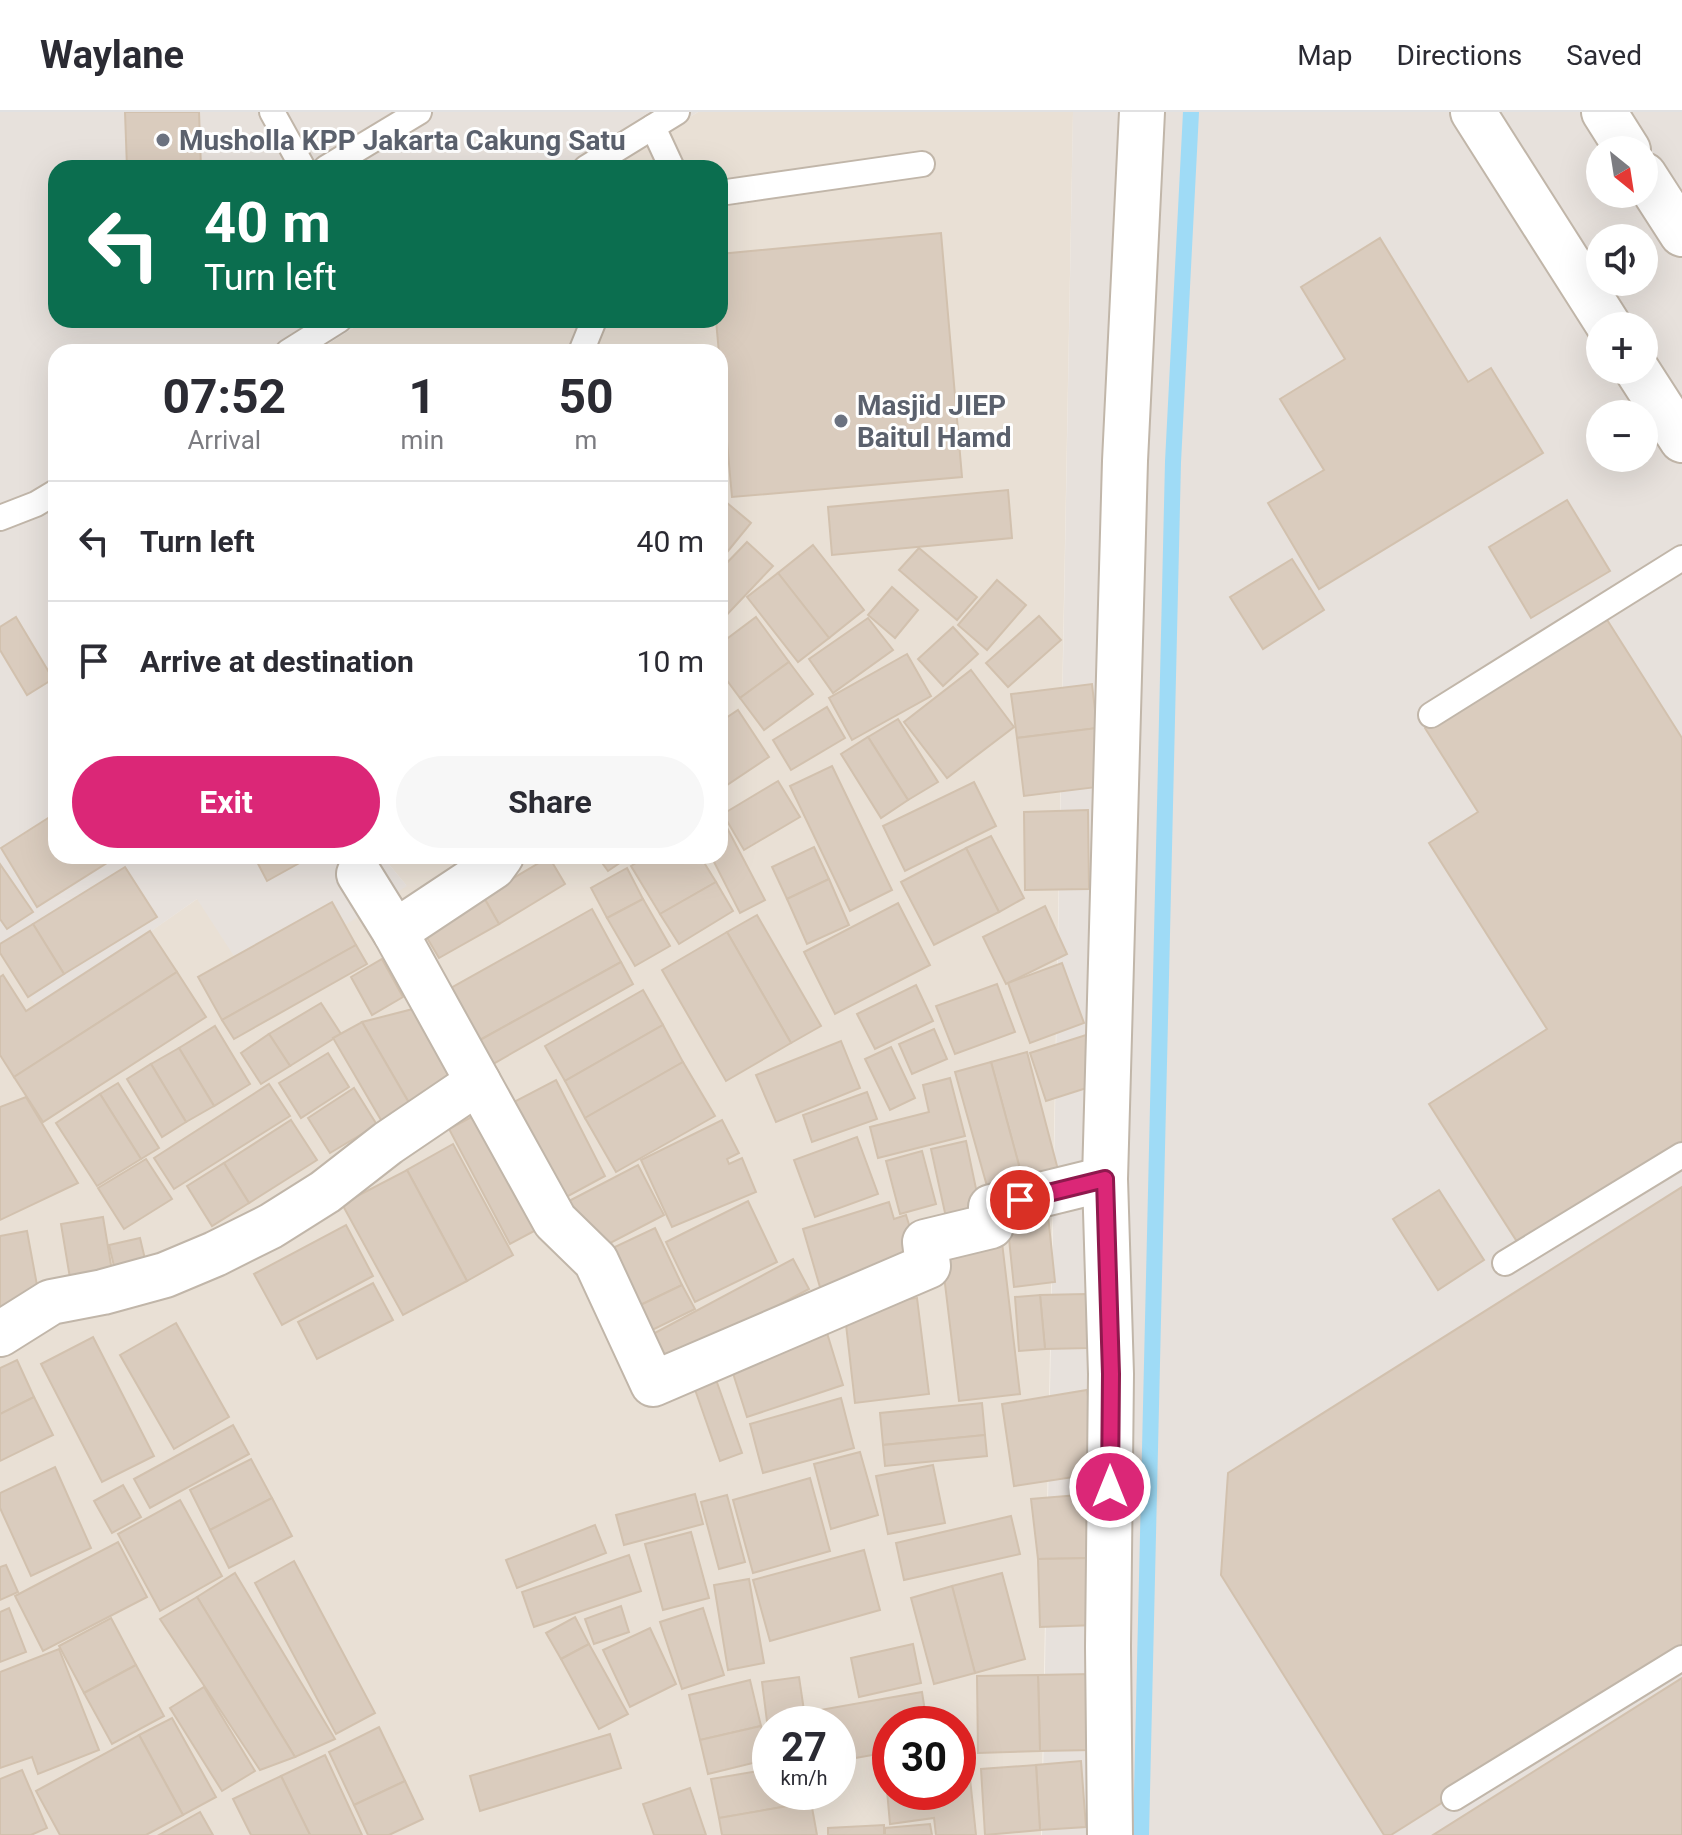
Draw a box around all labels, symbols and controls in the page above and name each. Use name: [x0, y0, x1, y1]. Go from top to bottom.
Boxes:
text: Waylane: [40, 33, 184, 77]
text: Map: [1297, 39, 1353, 72]
text: Directions: [1397, 39, 1522, 72]
text: Saved: [1566, 39, 1642, 72]
place label: Musholla KPP Jakarta Cakung Satu: [179, 124, 626, 157]
marker: Musholla KPP Jakarta Cakung Satu: [154, 131, 172, 149]
north arrow: [1586, 136, 1658, 208]
map controls: [1586, 136, 1658, 472]
text: 40 m: [204, 190, 331, 256]
icon: left: [72, 192, 176, 296]
button: sound: [1586, 224, 1658, 296]
text: Turn left: [204, 257, 337, 299]
button: +: [1586, 312, 1658, 384]
text: 07:52: [162, 368, 286, 425]
text: 1: [409, 368, 436, 425]
text: 50: [558, 368, 614, 425]
place label: Masjid JIEP Baitul Hamd: [857, 389, 1012, 454]
button: −: [1586, 400, 1658, 472]
marker: Masjid JIEP Baitul Hamd: [832, 412, 850, 430]
text: Arrival: [187, 425, 261, 455]
text: min: [401, 425, 444, 455]
text: m: [575, 425, 597, 455]
icon: left: [72, 519, 116, 563]
text: Turn left: [140, 524, 255, 559]
text: 40 m: [637, 524, 704, 559]
icon: arrive: [72, 639, 116, 683]
text: Arrive at destination: [140, 644, 414, 679]
text: 10 m: [637, 644, 704, 679]
button: Exit: [72, 756, 380, 848]
button: Share: [396, 756, 704, 848]
pin: [986, 1166, 1054, 1234]
icon: arrive: [998, 1178, 1042, 1222]
position arrow: [1068, 1445, 1152, 1529]
speed limit sign: 30: [872, 1706, 976, 1810]
text: 27: [781, 1724, 827, 1771]
text: km/h: [781, 1766, 827, 1790]

